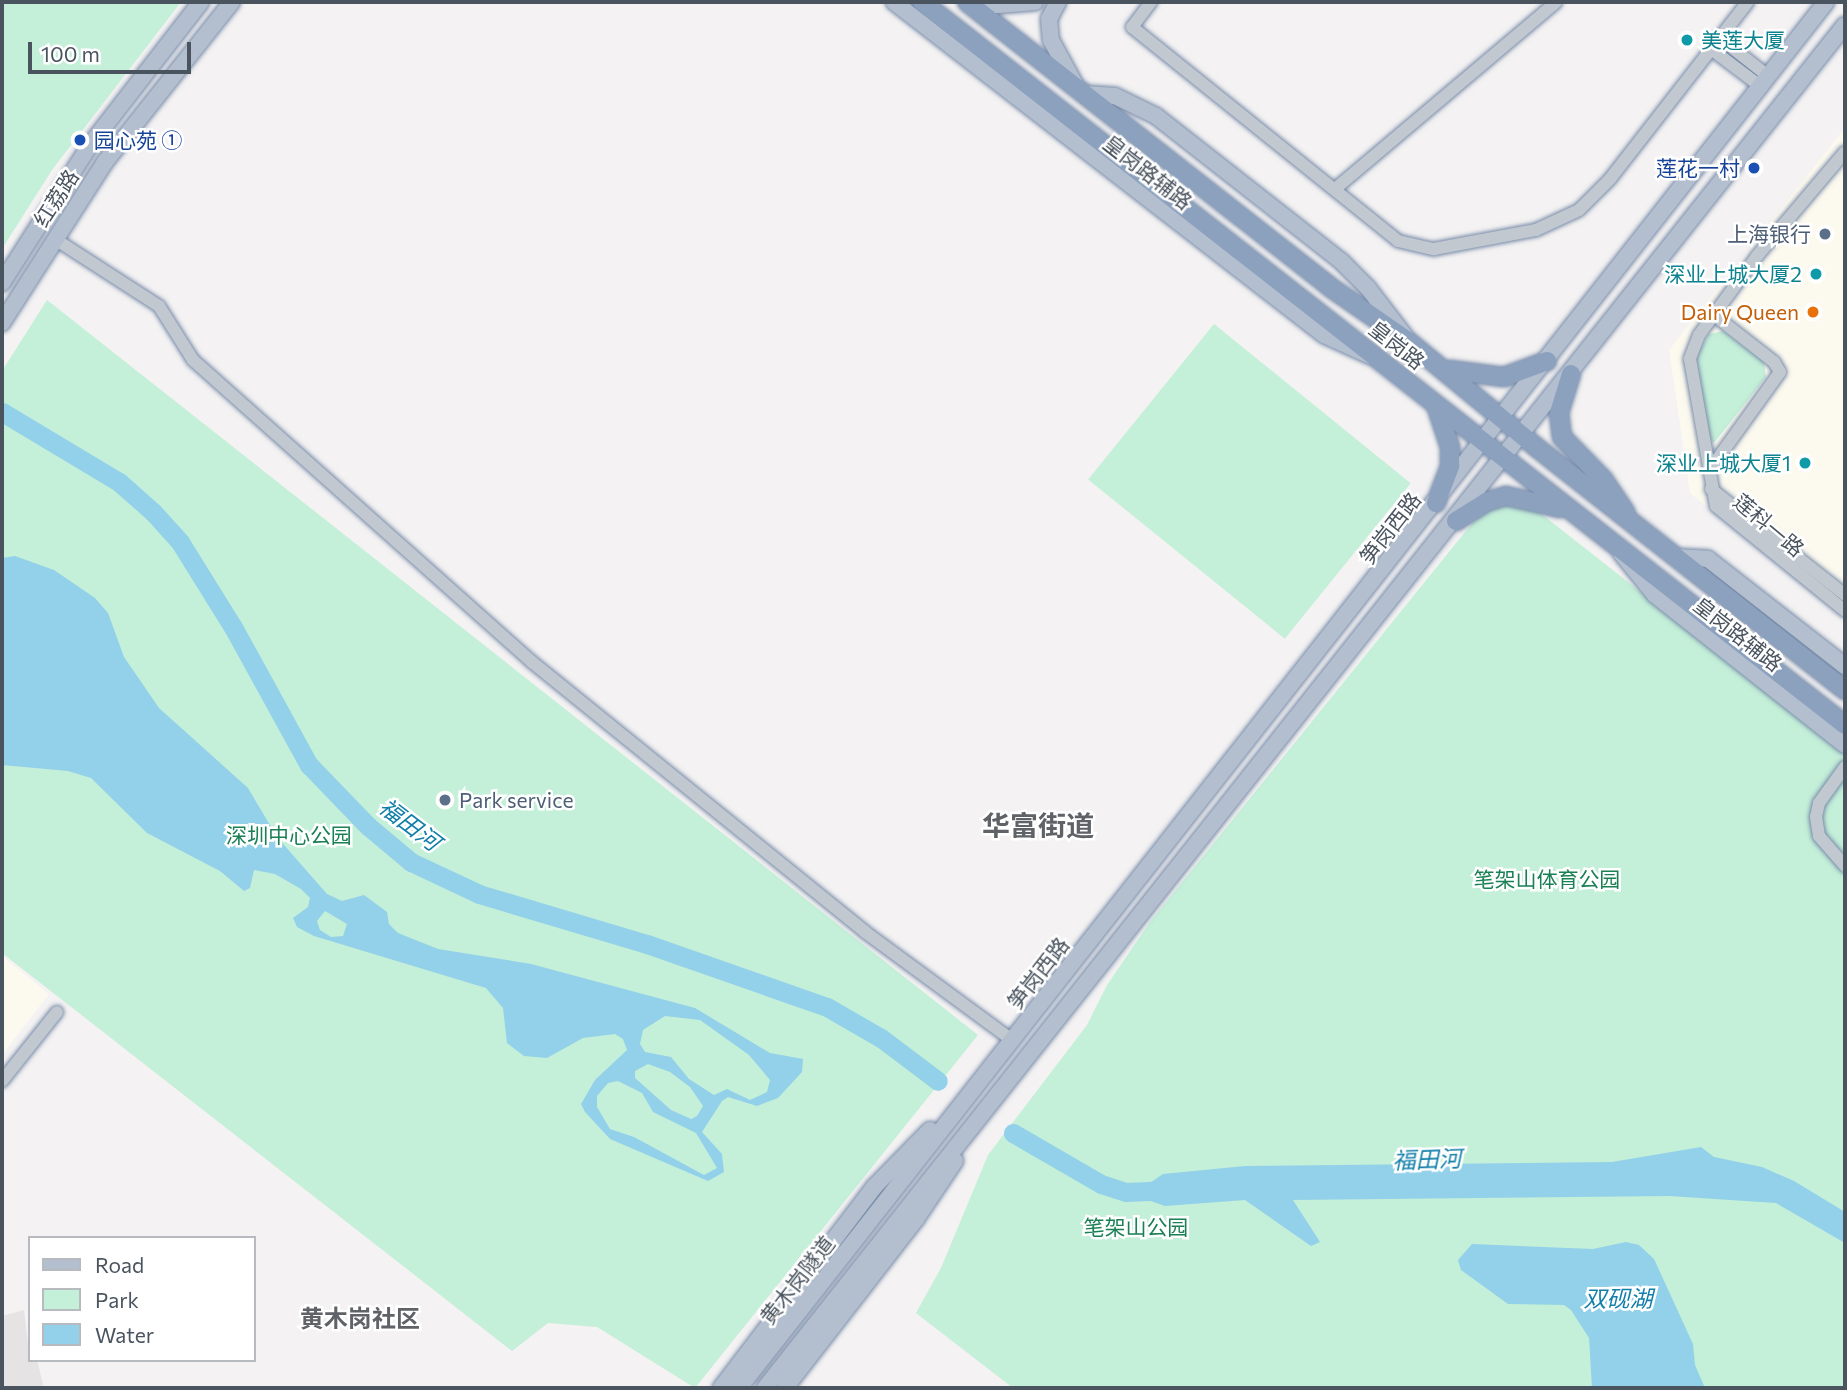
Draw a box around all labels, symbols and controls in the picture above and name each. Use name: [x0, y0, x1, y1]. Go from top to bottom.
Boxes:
place label: 美莲大厦: [1701, 27, 1785, 53]
scale bar: [32, 28, 194, 72]
marker: 美莲大厦: [1679, 32, 1695, 48]
text: 100 m: [41, 41, 100, 66]
place label: 园心苑 ①: [94, 127, 182, 153]
street label: 皇岗路辅路: [1099, 130, 1197, 214]
marker: 园心苑 ①: [72, 132, 88, 148]
place label: 莲花一村: [1656, 155, 1740, 181]
marker: 莲花一村: [1746, 160, 1762, 176]
street label: 红荔路: [28, 165, 84, 231]
place label: 上海银行: [1727, 221, 1811, 247]
marker: 上海银行: [1817, 226, 1833, 242]
place label: 深业上城大厦2: [1664, 261, 1802, 287]
marker: 深业上城大厦2: [1808, 266, 1824, 282]
place label: Dairy Queen: [1681, 299, 1799, 325]
marker: Dairy Queen: [1805, 304, 1821, 320]
street label: 皇岗路: [1364, 316, 1430, 374]
place label: 深业上城大厦1: [1656, 450, 1791, 476]
marker: 深业上城大厦1: [1797, 455, 1813, 471]
street label: 笋岗西路: [1354, 487, 1426, 569]
street label: 莲科一路: [1729, 488, 1809, 562]
street label: 皇岗路辅路: [1689, 592, 1787, 676]
place label: Park service: [459, 787, 574, 813]
water label: 福田河: [374, 792, 446, 856]
marker: Park service: [437, 792, 453, 808]
district label: 华富街道: [982, 808, 1094, 842]
park label: 深圳中心公园: [226, 822, 352, 848]
park label: 笔架山体育公园: [1474, 866, 1620, 892]
street label: 笋岗西路: [1002, 932, 1074, 1014]
water label: 福田河: [1392, 1144, 1462, 1174]
park label: 笔架山公园: [1084, 1214, 1188, 1240]
street label: 黄木岗隧道: [755, 1231, 839, 1329]
legend: [28, 1236, 256, 1362]
text: Road: [95, 1252, 144, 1277]
water label: 双砚湖: [1584, 1284, 1652, 1312]
text: Park: [95, 1287, 139, 1312]
district label: 黄木岗社区: [300, 1304, 420, 1332]
text: Water: [95, 1322, 154, 1347]

